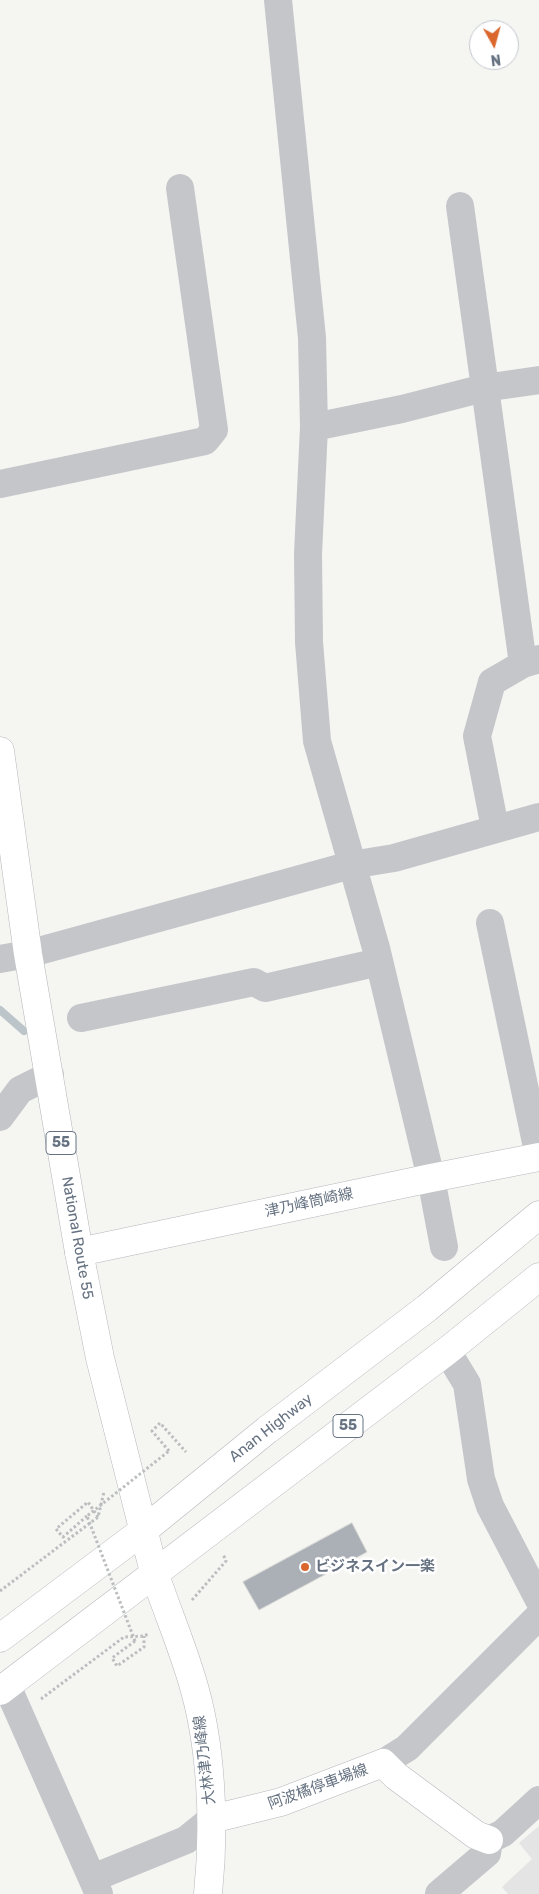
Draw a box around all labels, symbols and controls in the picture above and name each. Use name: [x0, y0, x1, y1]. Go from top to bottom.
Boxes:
north arrow: [469, 20, 519, 70]
text: N: [490, 50, 502, 68]
road number: 55: [46, 1132, 76, 1154]
street label: National Route 55: [57, 1175, 97, 1301]
street label: 津乃峰筒崎線: [263, 1185, 355, 1221]
street label: Anan Highway: [226, 1390, 316, 1466]
road number: 55: [333, 1414, 363, 1438]
place label: ビジネスイン一楽: [315, 1558, 435, 1576]
marker: ビジネスイン一楽: [299, 1561, 311, 1573]
street label: 大林津乃峰線: [191, 1714, 219, 1806]
street label: 阿波橘停車場線: [266, 1761, 370, 1813]

